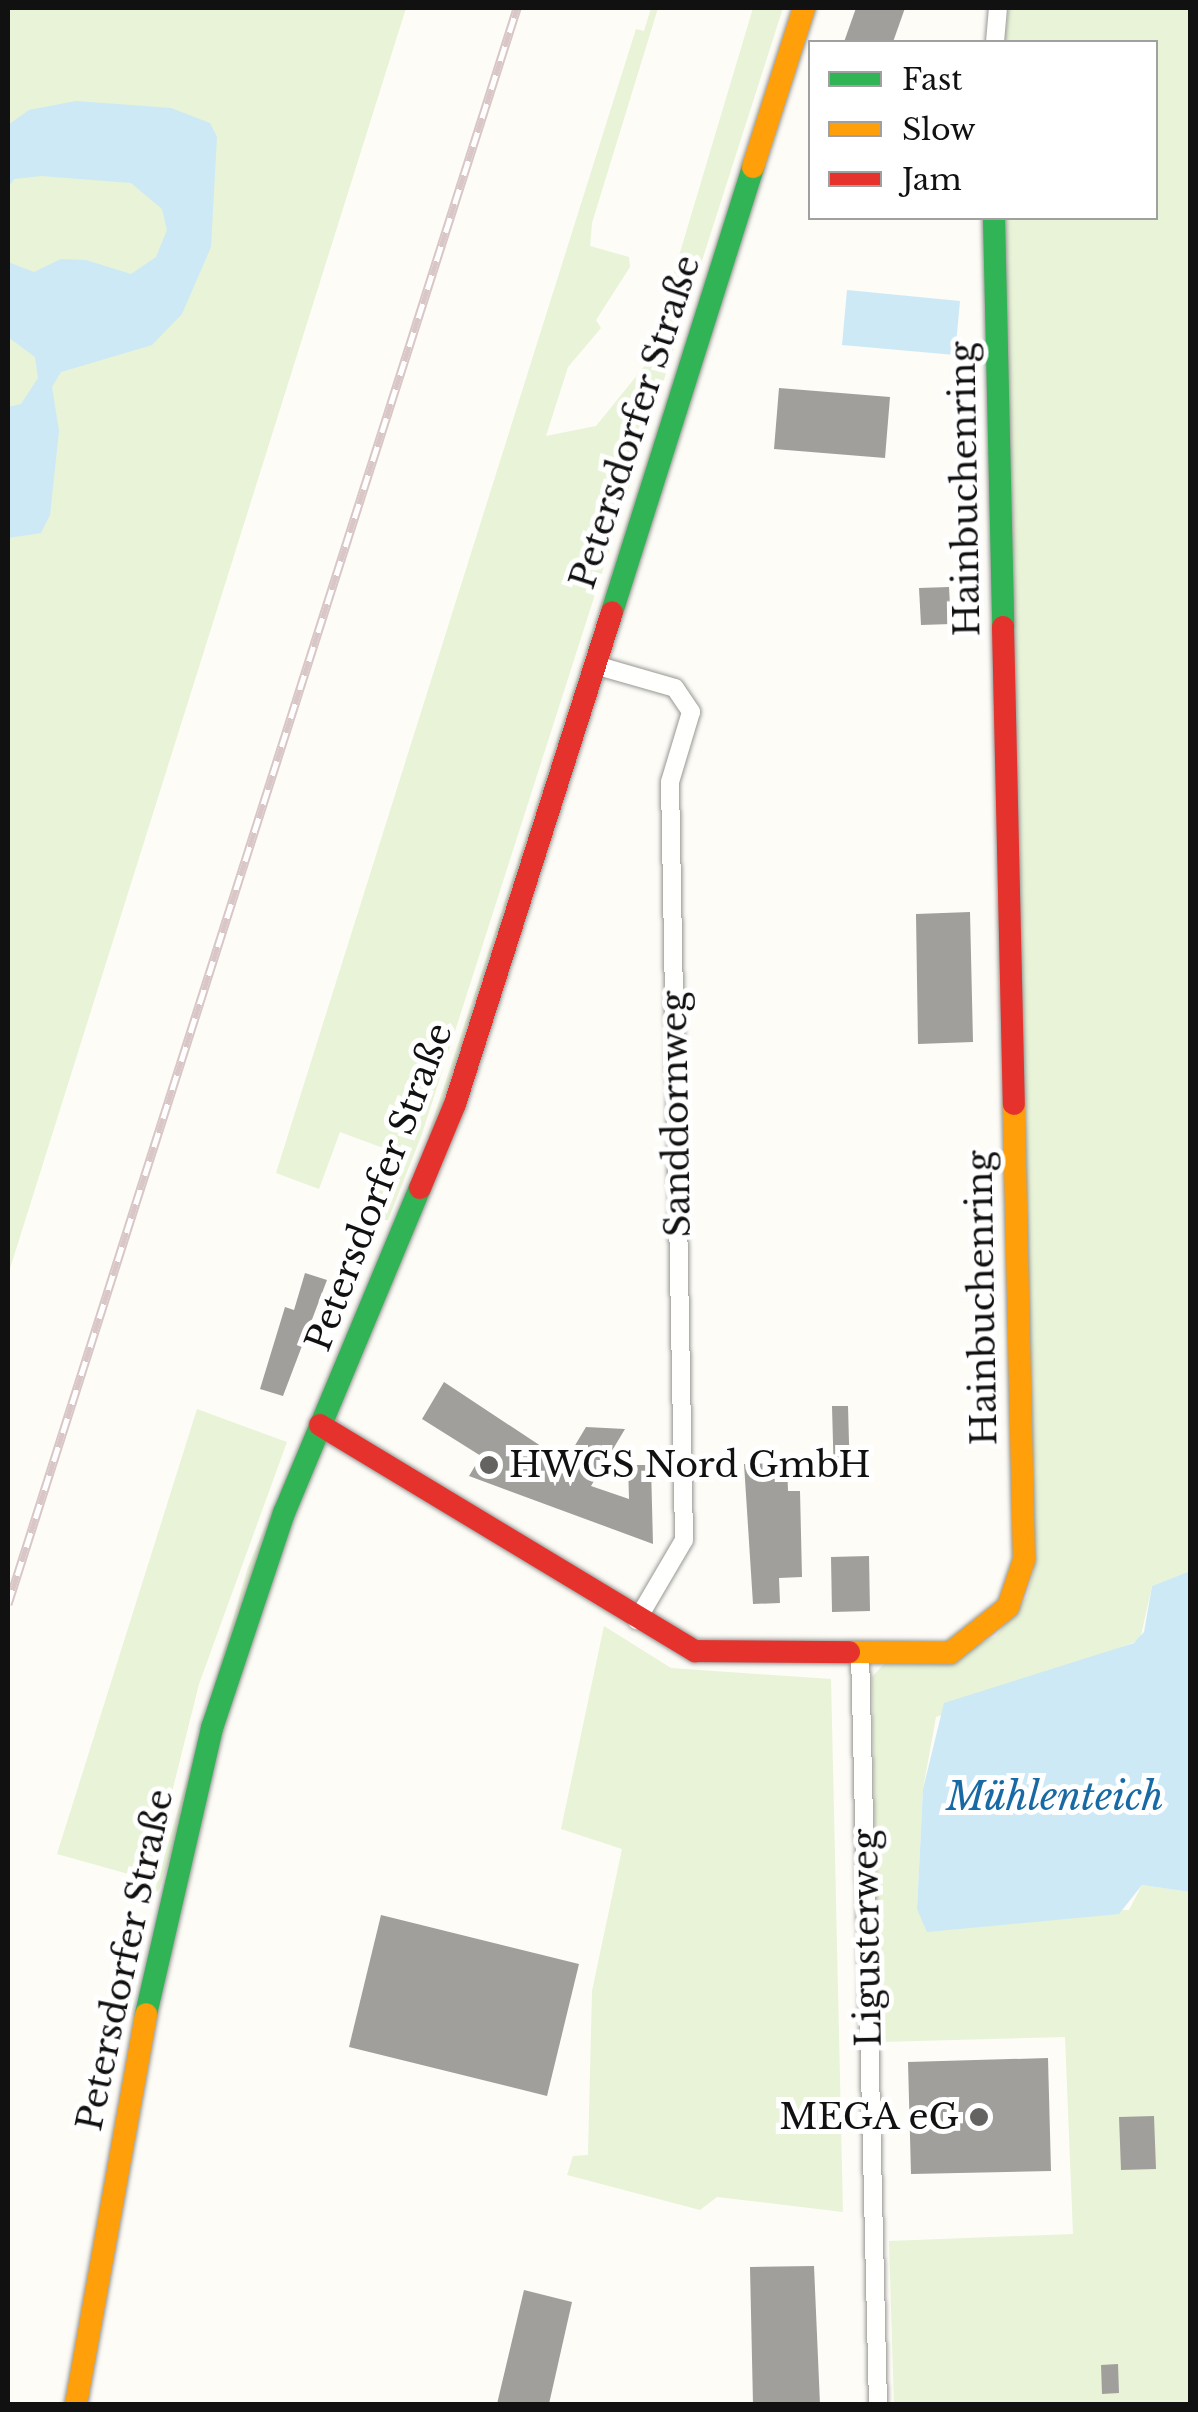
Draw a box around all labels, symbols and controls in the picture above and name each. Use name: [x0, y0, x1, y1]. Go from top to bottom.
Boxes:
legend: [808, 40, 1158, 220]
text: Fast: [902, 61, 963, 98]
text: Slow: [902, 111, 976, 148]
text: Jam: [902, 161, 962, 198]
street label: Petersdorfer Straße: [561, 250, 709, 594]
street label: Hainbuchenring: [941, 341, 989, 637]
street label: Sanddornweg: [653, 990, 699, 1238]
street label: Petersdorfer Straße: [297, 1017, 461, 1357]
street label: Hainbuchenring: [958, 1150, 1006, 1446]
place label: HWGS Nord GmbH: [509, 1444, 871, 1486]
marker: HWGS Nord GmbH: [478, 1454, 500, 1476]
water label: Mühlenteich: [946, 1774, 1164, 1820]
street label: Petersdorfer Straße: [68, 1785, 182, 2135]
street label: Ligusterweg: [844, 1829, 890, 2047]
place label: MEGA eG: [778, 2096, 959, 2138]
marker: MEGA eG: [968, 2106, 990, 2128]

